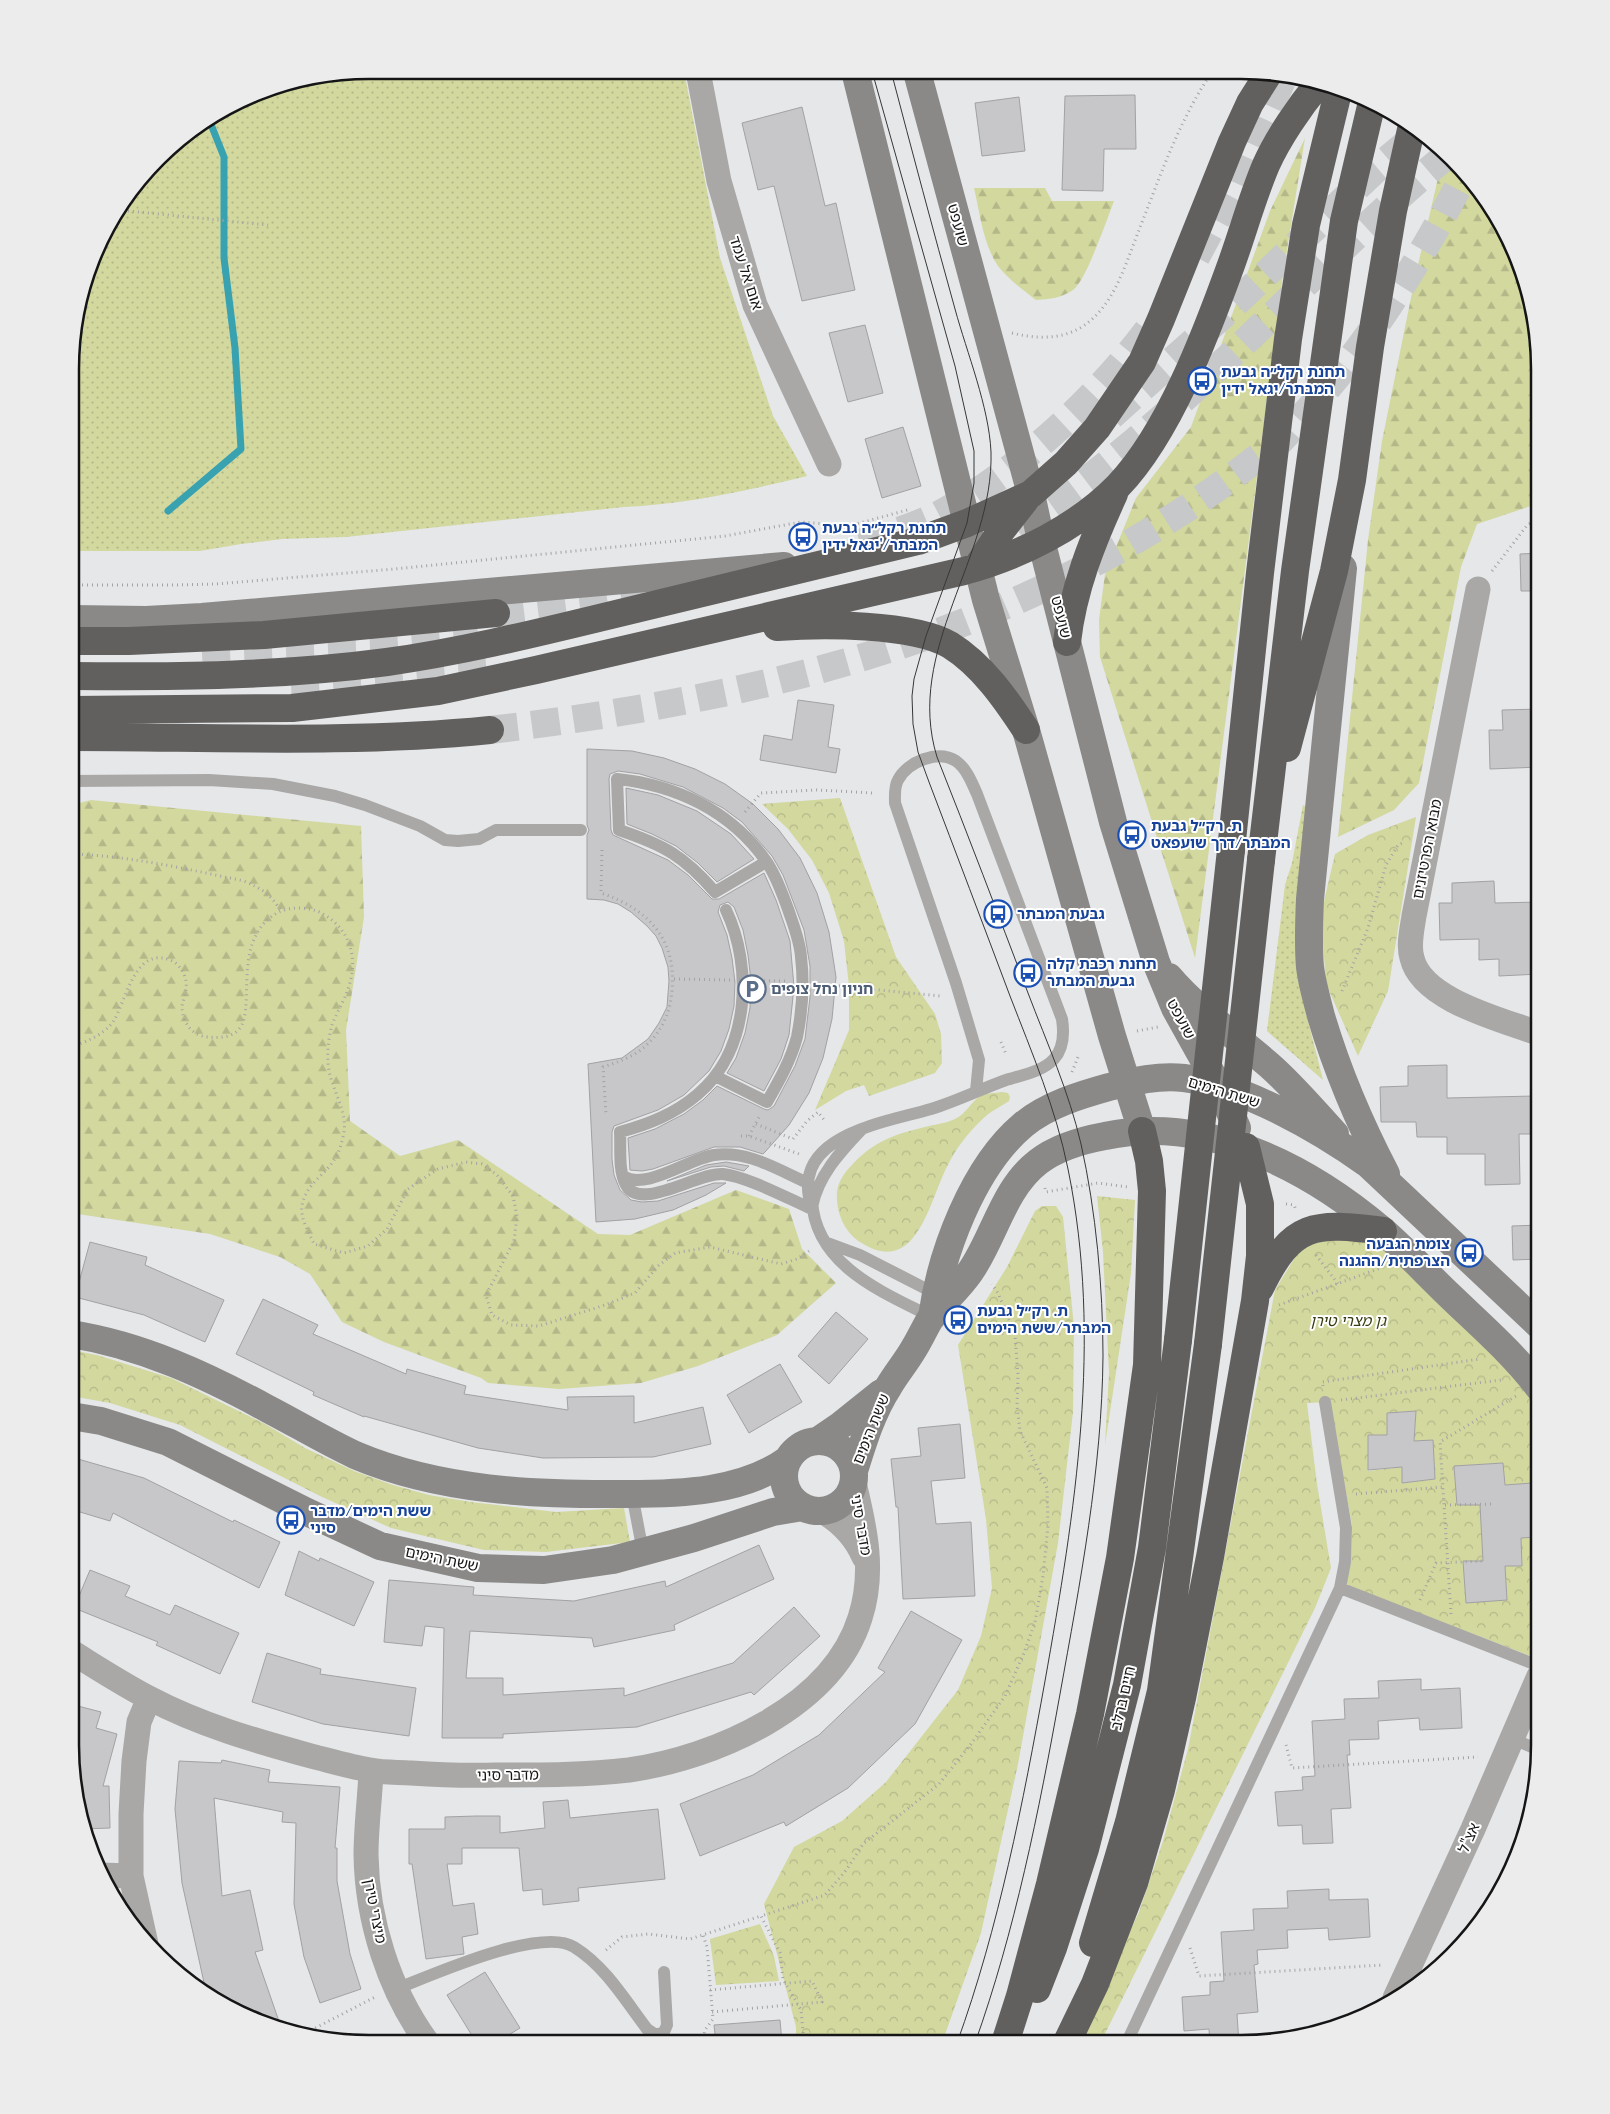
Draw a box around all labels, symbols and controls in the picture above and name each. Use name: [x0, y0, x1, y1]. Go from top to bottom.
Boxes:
street label: שועפט: [944, 202, 973, 248]
street label: אום אל עמד: [726, 233, 767, 312]
place label: תחנת רקל״ה גבעת המבתר/יגאל ידין: [1221, 362, 1345, 398]
bus stop icon: תחנת רקל״ה גבעת המבתר/יגאל ידין: [1187, 366, 1217, 396]
place label: תחנת רקל״ה גבעת המבתר/'יגאל ידין: [822, 518, 946, 554]
bus stop icon: תחנת רקל״ה גבעת המבתר/'יגאל ידין: [788, 522, 818, 552]
street label: שועפט: [1047, 594, 1076, 640]
street label: מבוא הפרטיזנים: [1408, 797, 1446, 900]
place label: ת. רק״ל גבעת המבתר/דרך שועפאט: [1151, 816, 1291, 852]
bus stop icon: ת. רק״ל גבעת המבתר/דרך שועפאט: [1117, 820, 1147, 850]
bus stop icon: גבעת המבתר: [983, 899, 1013, 929]
place label: גבעת המבתר: [1017, 904, 1105, 923]
place label: תחנת רכבת קלה גבעת המבתר: [1047, 954, 1157, 990]
bus stop icon: תחנת רכבת קלה גבעת המבתר: [1013, 958, 1043, 988]
parking icon: חניון נחל צופים: [737, 974, 767, 1004]
place label: חניון נחל צופים: [771, 979, 873, 998]
street label: שועפט: [1163, 995, 1200, 1042]
street label: ששת הימים: [1186, 1072, 1262, 1111]
place label: צומת הגבעה הצרפתית/ההגנה: [1339, 1234, 1450, 1270]
bus stop icon: צומת הגבעה הצרפתית/ההגנה: [1454, 1238, 1484, 1268]
place label: ת. רק״ל גבעת המבתר/ששת הימים: [977, 1301, 1111, 1337]
bus stop icon: ת. רק״ל גבעת המבתר/ששת הימים: [943, 1305, 973, 1335]
park label: גן מצרי טירן: [1310, 1311, 1387, 1330]
street label: ששת הימים: [848, 1391, 893, 1467]
street label: מדבר סיני: [847, 1493, 876, 1557]
place label: ששת הימים/מדבר סיני: [310, 1501, 431, 1537]
bus stop icon: ששת הימים/מדבר סיני: [276, 1505, 306, 1535]
street label: ששת הימים: [404, 1541, 480, 1576]
street label: חיים ברלב: [1106, 1664, 1139, 1732]
street label: מדבר סיני: [477, 1764, 539, 1785]
street label: אצ"ל: [1454, 1820, 1484, 1856]
street label: מיצרי טירן: [360, 1877, 391, 1945]

